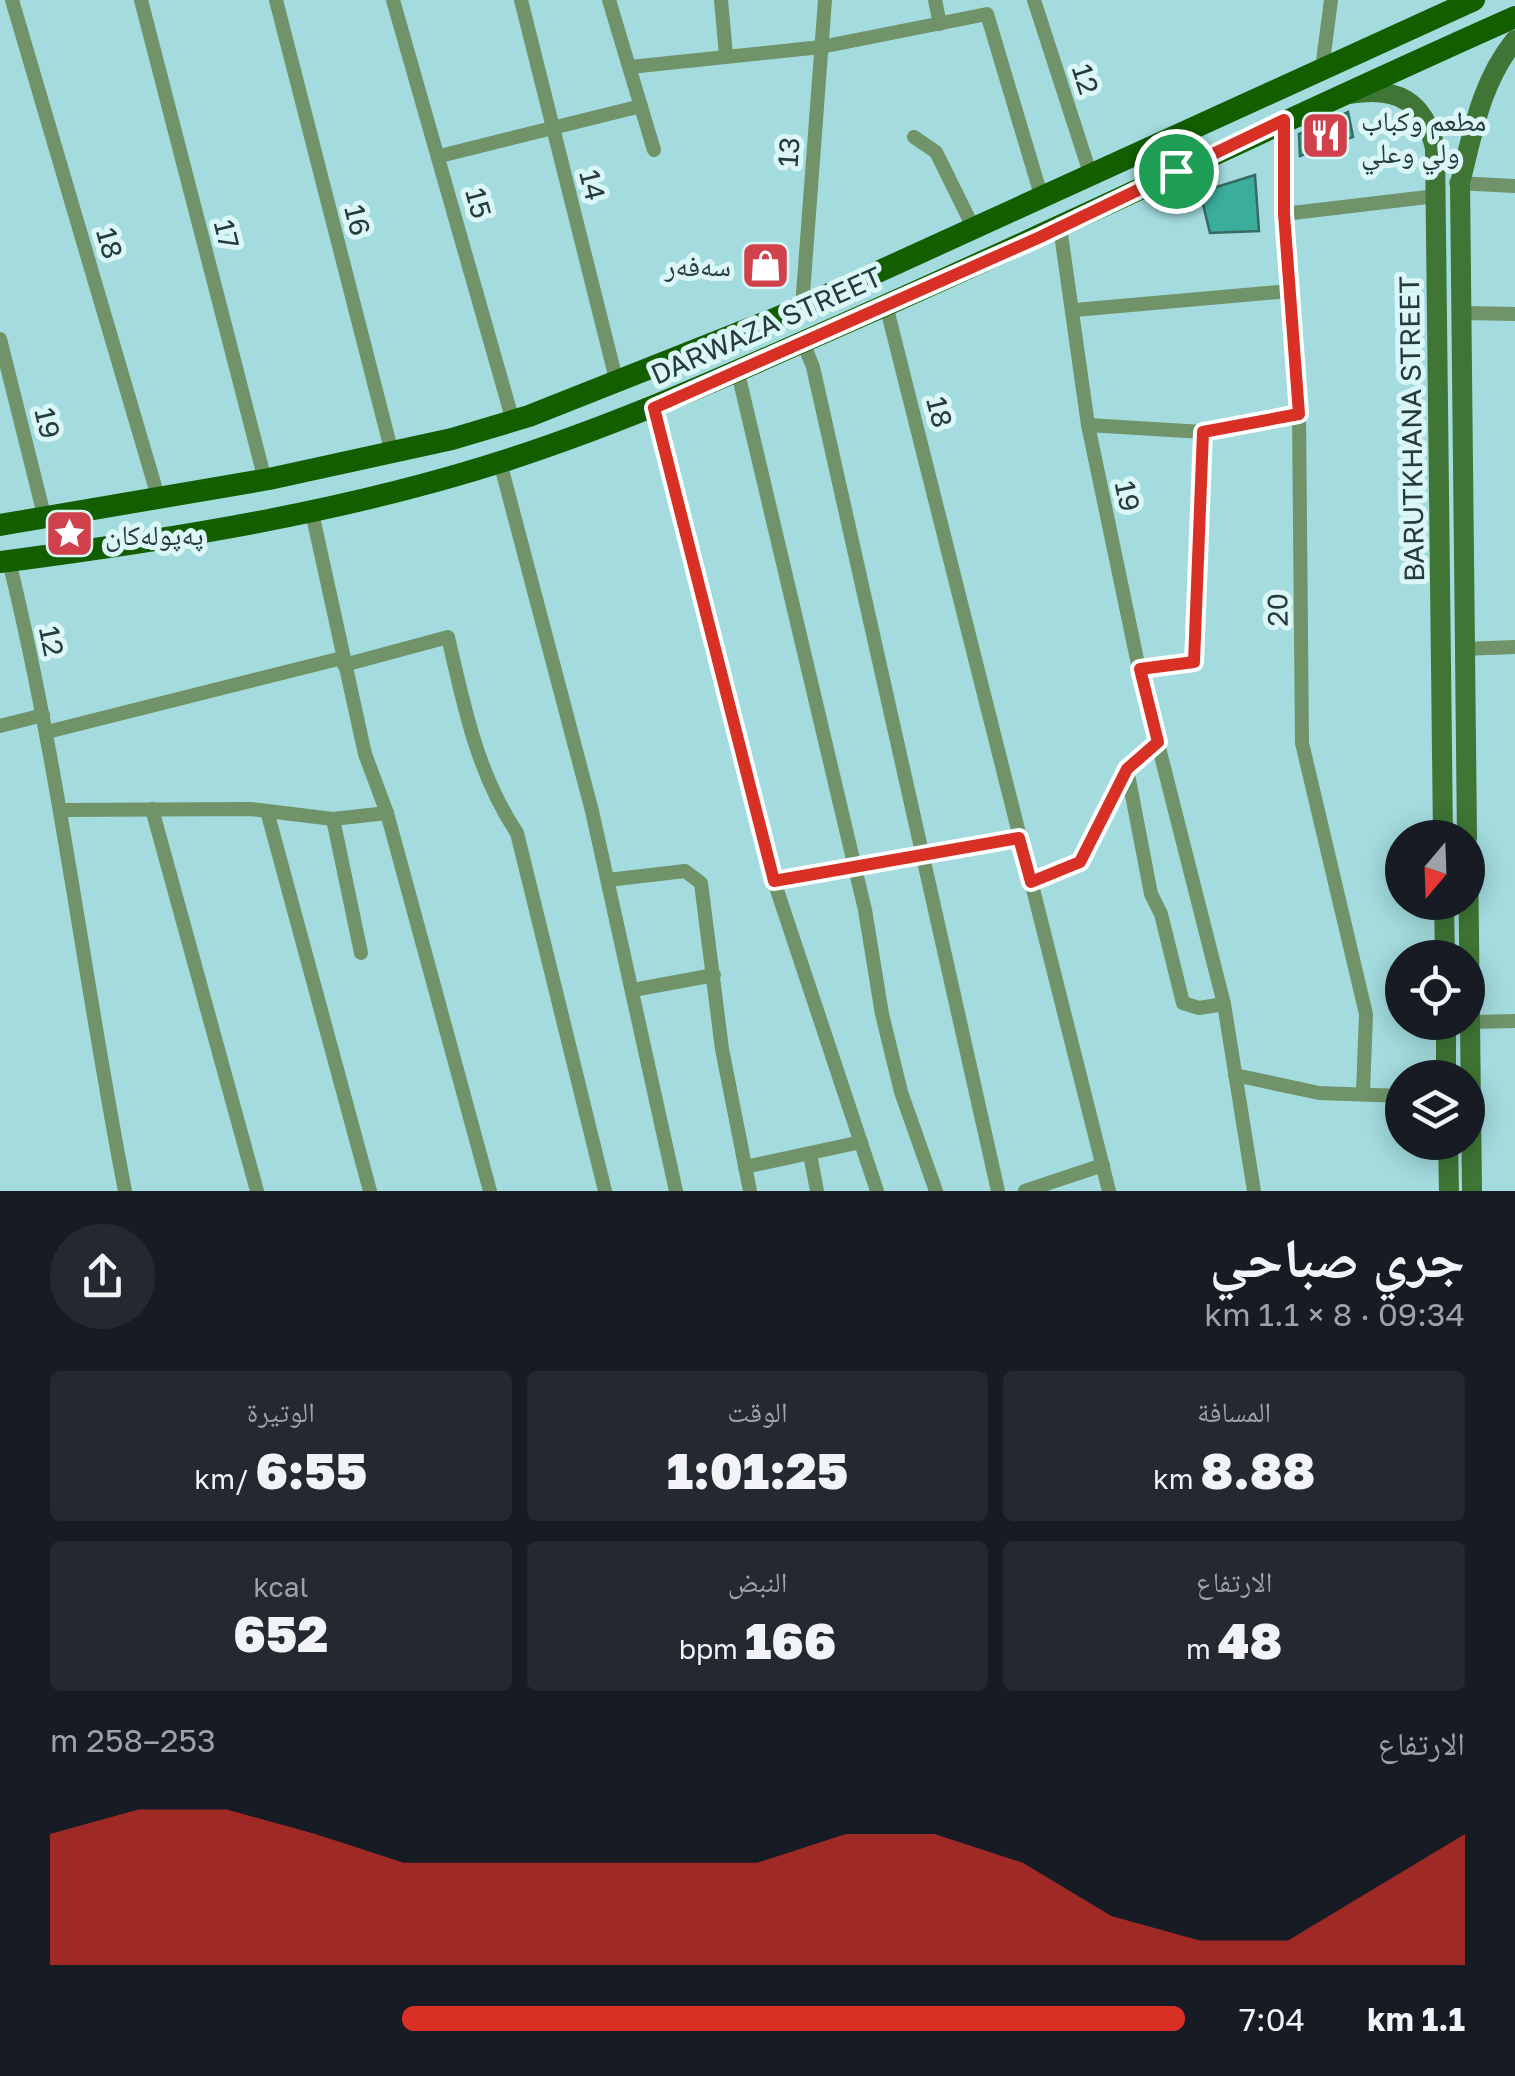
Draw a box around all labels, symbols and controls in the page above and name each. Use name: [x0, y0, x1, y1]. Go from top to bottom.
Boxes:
street label: 12: [1066, 60, 1106, 98]
place label: مطعم وكباب ولي وعلي: [1361, 104, 1486, 176]
restaurant icon: مطعم وكباب ولي وعلي: [1300, 110, 1352, 162]
pin: [1134, 129, 1219, 214]
street label: 13: [770, 136, 806, 168]
icon: arrive: [1149, 144, 1204, 199]
street label: 14: [573, 166, 613, 204]
street label: 15: [459, 184, 499, 222]
street label: 16: [338, 201, 378, 239]
street label: 17: [208, 216, 246, 252]
street label: 18: [90, 224, 130, 262]
shop icon: سەفەر: [740, 239, 792, 291]
place label: سەفەر: [664, 249, 731, 282]
street label: DARWAZA STREET: [645, 259, 887, 391]
street label: BARUTKHANA STREET: [1392, 276, 1430, 582]
street label: 18: [920, 393, 960, 431]
street label: 19: [28, 404, 68, 442]
street label: 19: [1109, 478, 1147, 514]
place icon: پەپولەکان: [44, 508, 96, 560]
place label: پەپولەکان: [105, 518, 204, 552]
street label: 20: [1260, 593, 1294, 627]
street label: 12: [33, 623, 71, 659]
north arrow: [1385, 820, 1485, 920]
map controls: [1385, 820, 1485, 1160]
button: locate: [1385, 940, 1485, 1040]
button: layers: [1385, 1060, 1485, 1160]
button: share: [50, 1224, 155, 1329]
text: جري صباحي: [1210, 1224, 1465, 1290]
text: 09:34 · 8 × 1.1 km: [1204, 1295, 1465, 1333]
text: الوتيرة: [247, 1395, 315, 1428]
text: الوقت: [727, 1395, 788, 1428]
text: المسافة: [1197, 1395, 1271, 1428]
text: 6:55: [255, 1440, 367, 1500]
text: 1:01:25: [667, 1440, 848, 1500]
text: 8.88: [1201, 1440, 1315, 1500]
text: /km: [194, 1462, 255, 1495]
text: km: [1153, 1462, 1201, 1495]
text: النبض: [728, 1565, 787, 1598]
text: الارتفاع: [1196, 1565, 1272, 1598]
text: kcal: [253, 1570, 309, 1603]
text: 652: [233, 1603, 328, 1663]
text: 166: [745, 1610, 836, 1670]
text: 48: [1218, 1610, 1282, 1670]
text: bpm: [679, 1632, 745, 1665]
text: m: [1186, 1632, 1218, 1665]
text: 253–258 m: [50, 1721, 216, 1759]
text: الارتفاع: [1378, 1724, 1465, 1762]
text: 7:04: [1239, 2000, 1305, 2038]
text: 1.1 km: [1367, 2000, 1465, 2038]

